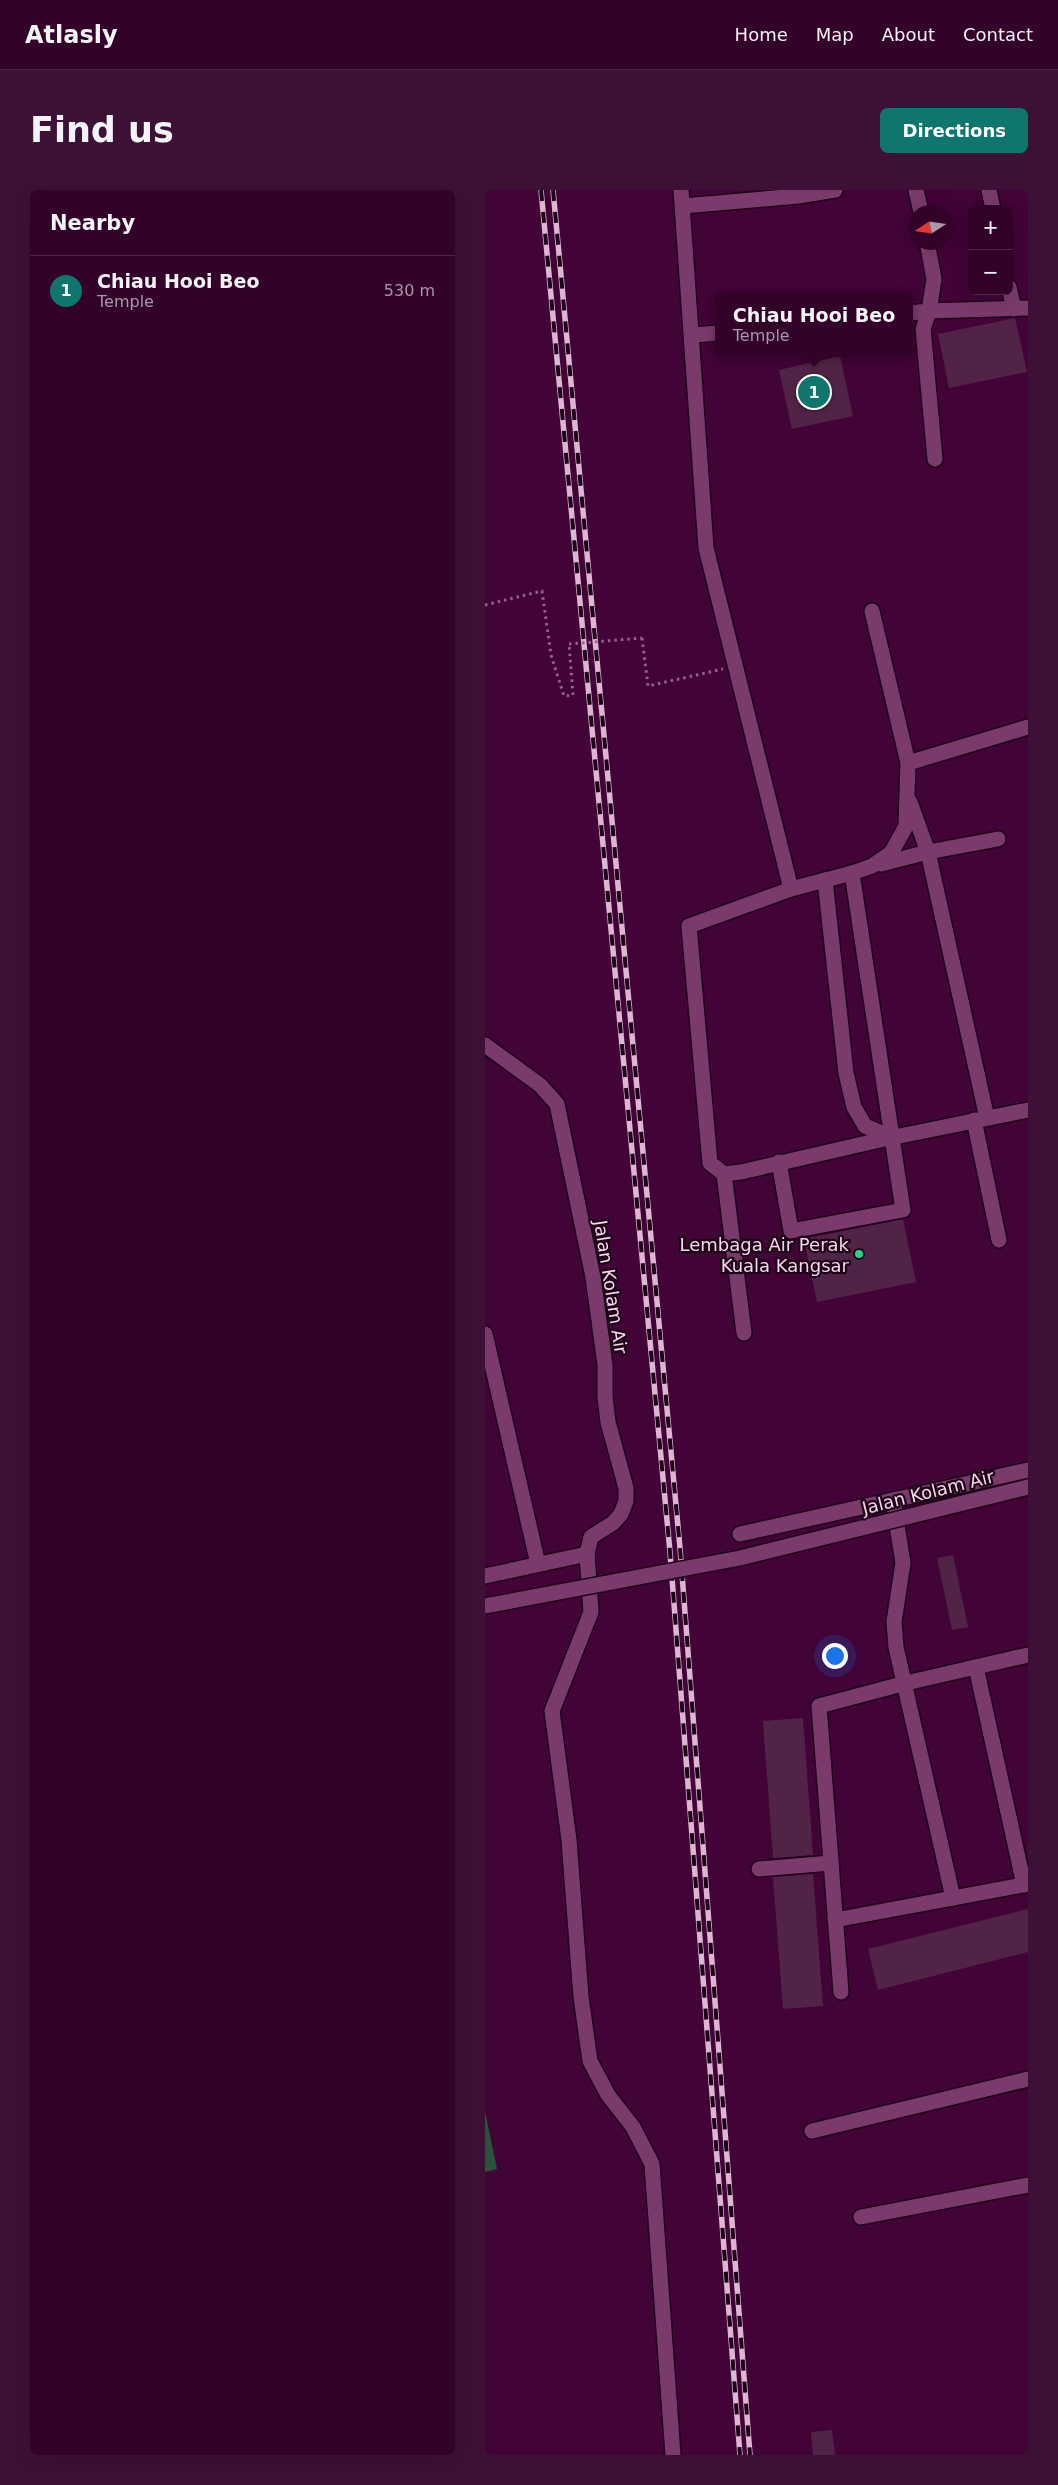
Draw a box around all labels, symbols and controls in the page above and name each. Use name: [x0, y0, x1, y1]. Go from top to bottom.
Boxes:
text: Atlasly: [25, 21, 118, 49]
text: Home: [735, 24, 788, 45]
text: Map: [816, 24, 854, 45]
text: About: [882, 24, 935, 45]
text: Contact: [963, 24, 1033, 45]
button: Directions: [880, 108, 1028, 153]
text: Find us: [30, 110, 174, 150]
north arrow: [908, 205, 953, 250]
map controls: [968, 205, 1013, 295]
button: +: [968, 205, 1013, 250]
text: Nearby: [50, 211, 135, 235]
button: −: [968, 250, 1013, 295]
text: Chiau Hooi Beo: [97, 270, 260, 292]
text: 1: [60, 281, 72, 300]
text: 530 m: [384, 281, 435, 300]
text: Temple: [97, 292, 154, 311]
popup: [715, 292, 913, 357]
text: Chiau Hooi Beo: [733, 304, 895, 326]
text: Temple: [733, 326, 790, 345]
pin: 1: [798, 373, 830, 411]
street label: Jalan Kolam Air: [590, 1217, 632, 1356]
place label: Lembaga Air Perak Kuala Kangsar: [679, 1234, 850, 1276]
marker: Lembaga Air Perak Kuala Kangsar: [853, 1248, 865, 1260]
street label: Jalan Kolam Air: [859, 1465, 997, 1519]
your location: [822, 1643, 848, 1669]

